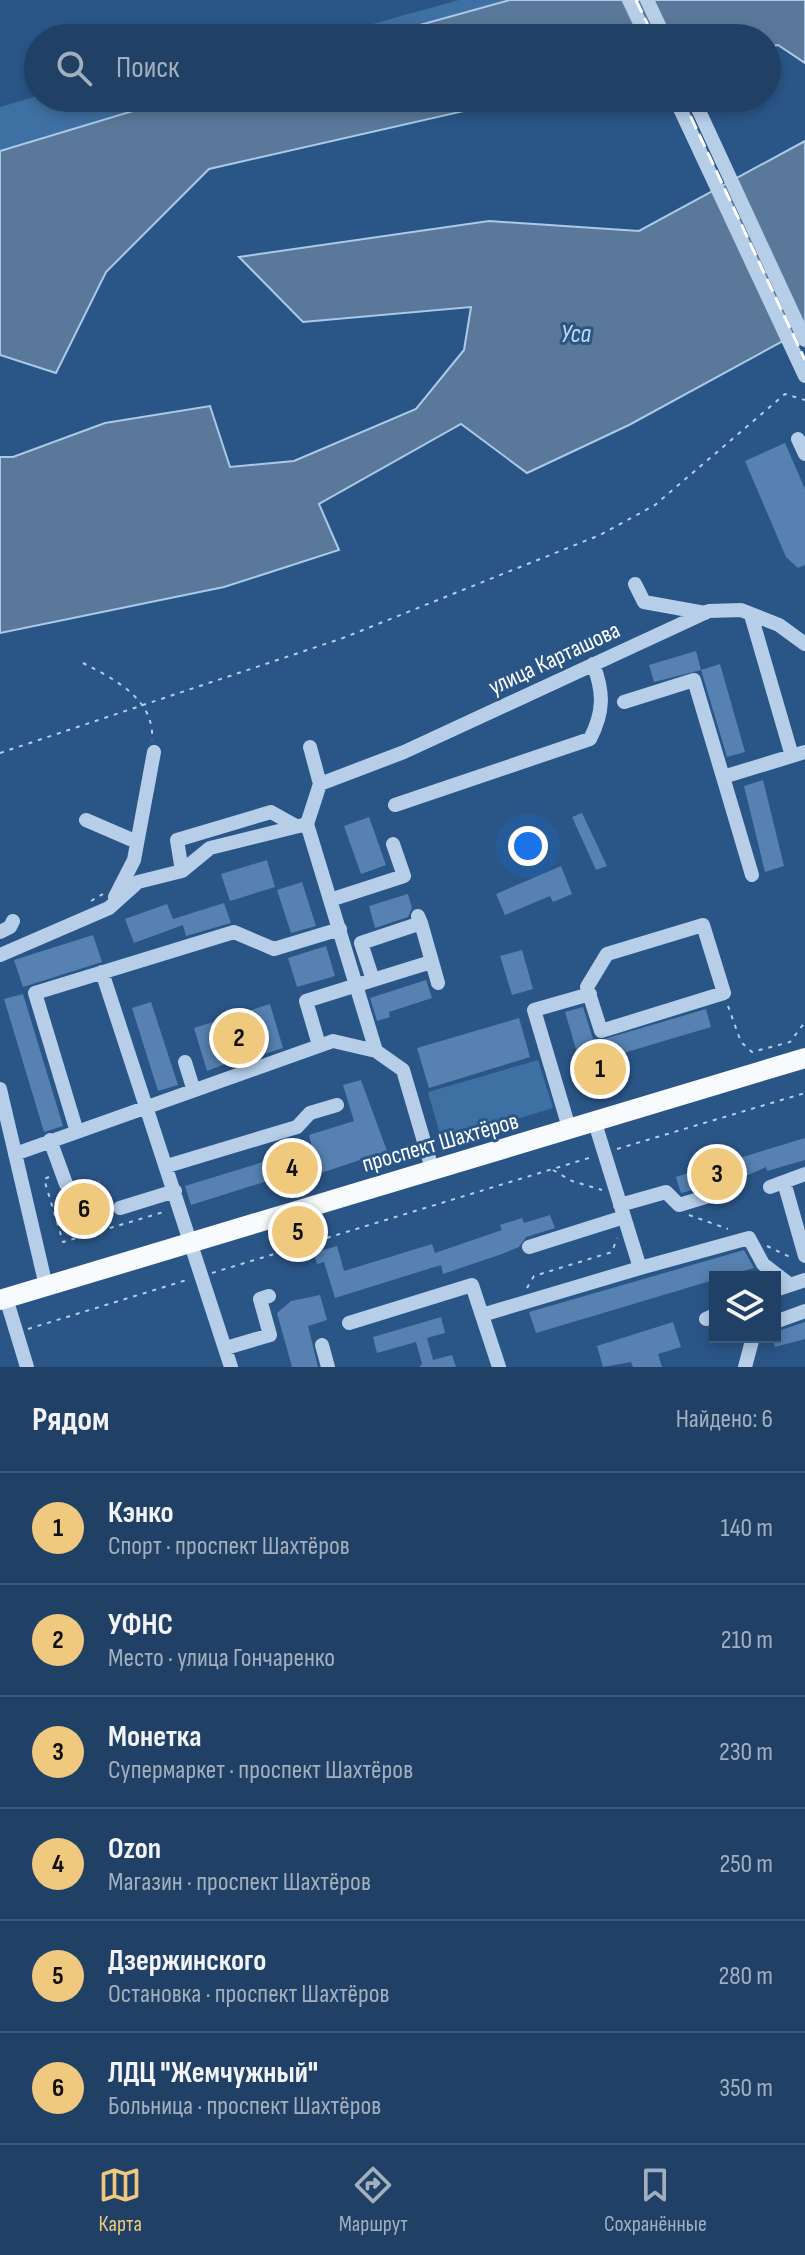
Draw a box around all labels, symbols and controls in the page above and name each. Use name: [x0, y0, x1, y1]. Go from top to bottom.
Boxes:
search box: [24, 24, 781, 112]
icon: search: [52, 46, 96, 90]
text: Поиск: [116, 50, 179, 86]
water label: Уса: [561, 319, 592, 350]
street label: улица Карташова: [484, 615, 624, 702]
your location: [508, 826, 548, 866]
pin: 2: [213, 1008, 265, 1068]
pin: 1: [574, 1039, 626, 1099]
street label: проспект Шахтёров: [359, 1106, 522, 1179]
pin: 4: [266, 1138, 318, 1198]
pin: 3: [691, 1144, 743, 1204]
pin: 6: [58, 1179, 110, 1239]
pin: 5: [272, 1202, 324, 1262]
map controls: [709, 1271, 781, 1343]
button: layers: [709, 1271, 781, 1343]
text: Рядом: [32, 1399, 110, 1440]
text: Найдено: 6: [676, 1404, 773, 1435]
text: Кэнко: [108, 1495, 174, 1531]
text: 1: [53, 1513, 63, 1544]
text: 140 m: [721, 1513, 773, 1544]
text: Спорт · проспект Шахтёров: [108, 1531, 350, 1562]
text: УФНС: [108, 1607, 173, 1643]
text: 2: [52, 1625, 64, 1656]
text: 210 m: [721, 1625, 773, 1656]
text: Место · улица Гончаренко: [108, 1643, 335, 1674]
text: Монетка: [108, 1719, 202, 1755]
text: 3: [52, 1737, 64, 1768]
text: 230 m: [719, 1737, 773, 1768]
text: Супермаркет · проспект Шахтёров: [108, 1755, 413, 1786]
text: Ozon: [108, 1831, 161, 1867]
text: 4: [52, 1849, 64, 1880]
text: 250 m: [719, 1849, 773, 1880]
text: Магазин · проспект Шахтёров: [108, 1867, 371, 1898]
text: Дзержинского: [108, 1943, 266, 1979]
text: 5: [52, 1961, 64, 1992]
text: 280 m: [718, 1961, 773, 1992]
text: Остановка · проспект Шахтёров: [108, 1979, 389, 2010]
text: ЛДЦ "Жемчужный": [108, 2055, 318, 2091]
text: 6: [52, 2073, 64, 2104]
text: 350 m: [719, 2073, 773, 2104]
text: Больница · проспект Шахтёров: [108, 2091, 381, 2122]
tab: Карта: [98, 2163, 142, 2238]
tab: Маршрут: [339, 2163, 408, 2238]
tab: Сохранённые: [604, 2163, 707, 2238]

